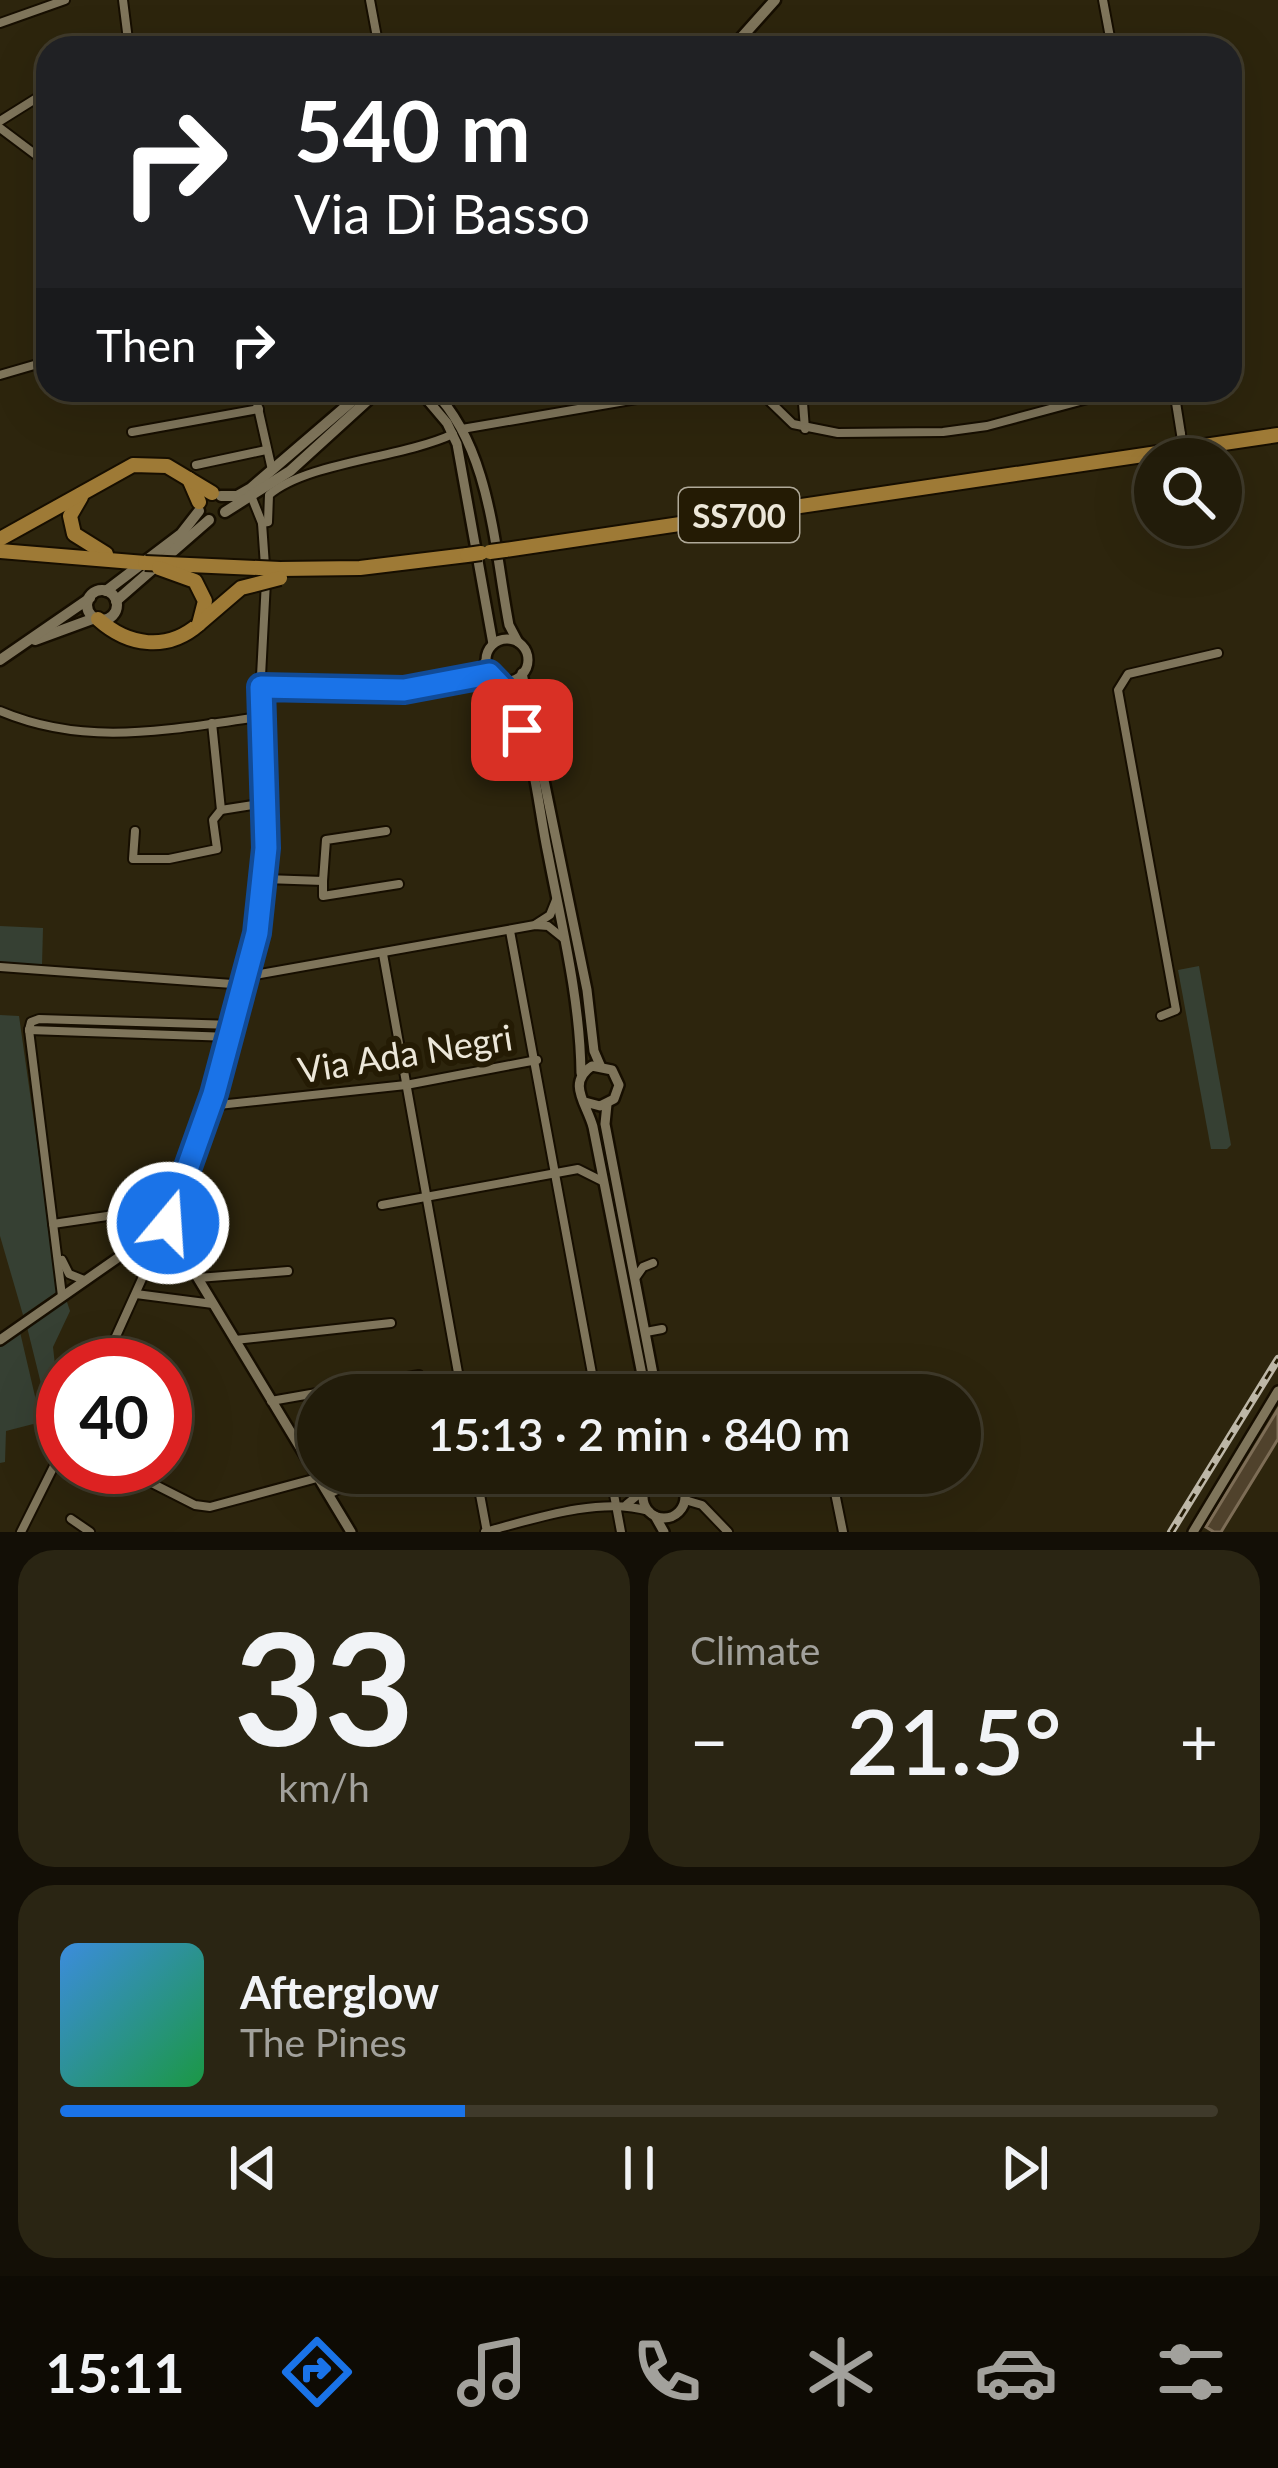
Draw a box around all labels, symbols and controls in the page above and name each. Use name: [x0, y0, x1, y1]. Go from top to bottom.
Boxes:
text: 540 m: [294, 79, 531, 180]
icon: right: [96, 84, 252, 240]
text: Via Di Basso: [294, 181, 590, 246]
icon: right: [220, 312, 286, 378]
text: Then: [96, 318, 196, 372]
map controls: [1134, 438, 1242, 546]
button: search: [1134, 438, 1242, 546]
road number: SS700: [679, 488, 799, 542]
pin: [471, 679, 573, 781]
icon: arrive: [489, 697, 555, 763]
street label: Via Ada Negri: [295, 1014, 515, 1092]
position arrow: [105, 1160, 231, 1286]
speed limit sign: 40: [36, 1338, 192, 1494]
text: 15:13 · 2 min · 840 m: [428, 1407, 850, 1461]
text: 33: [234, 1592, 414, 1779]
text: Climate: [690, 1627, 820, 1673]
text: 21.5°: [846, 1686, 1062, 1794]
text: −: [690, 1701, 728, 1780]
text: +: [1180, 1701, 1218, 1780]
text: km/h: [278, 1764, 370, 1810]
text: Afterglow: [240, 1965, 439, 2019]
text: The Pines: [240, 2019, 407, 2065]
icon: previous: [220, 2135, 286, 2201]
icon: pause: [606, 2135, 672, 2201]
icon: next: [992, 2135, 1058, 2201]
icon: directions: [275, 2330, 359, 2414]
icon: music: [450, 2330, 534, 2414]
icon: phone: [625, 2330, 709, 2414]
icon: climate: [799, 2330, 883, 2414]
icon: car: [974, 2330, 1058, 2414]
icon: filters: [1149, 2330, 1233, 2414]
text: 15:11: [45, 2340, 185, 2405]

